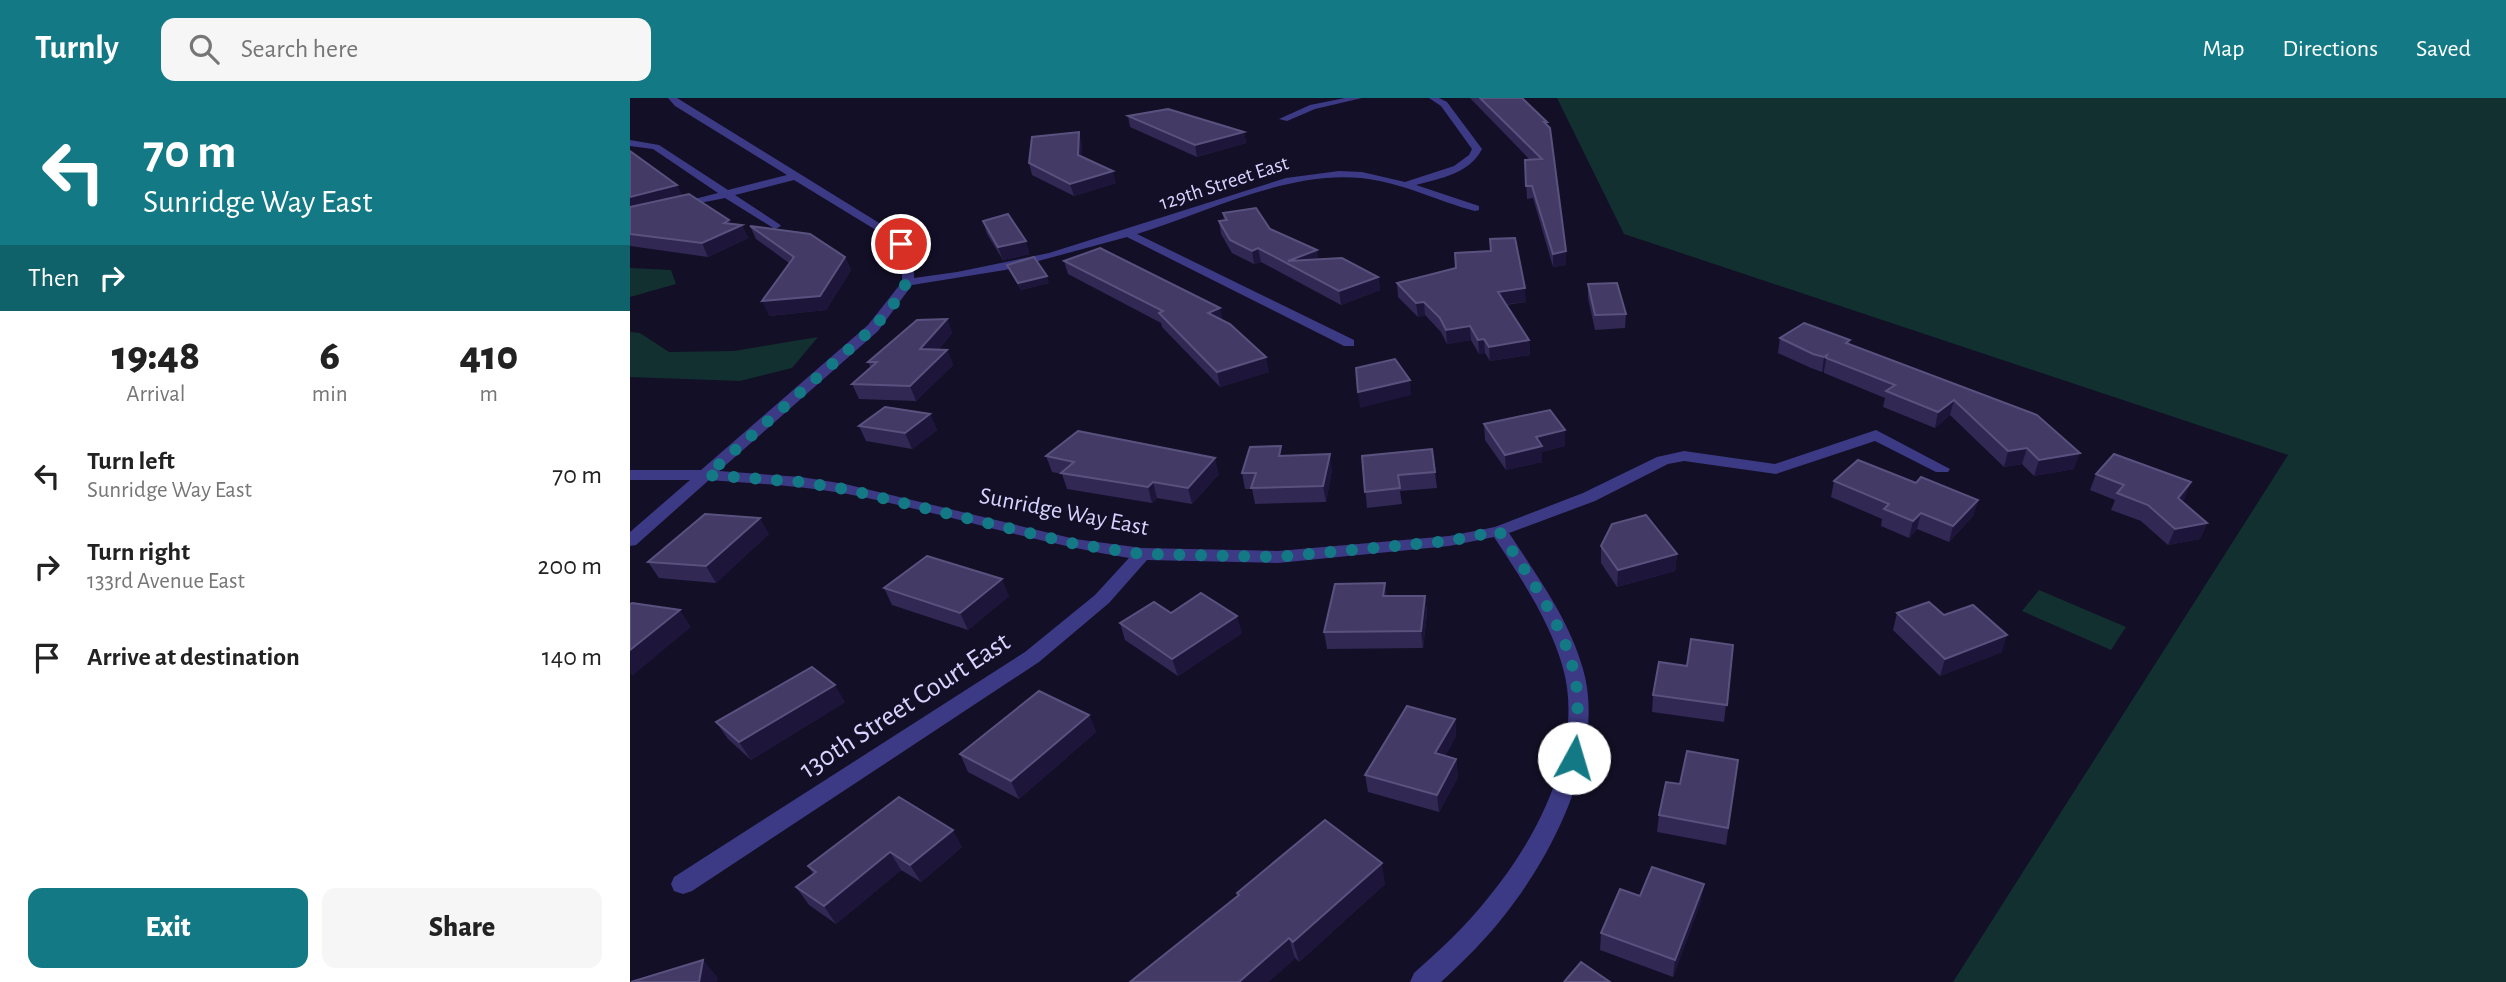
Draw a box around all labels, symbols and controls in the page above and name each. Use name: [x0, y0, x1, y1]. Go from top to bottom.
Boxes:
search box: [161, 18, 651, 81]
icon: search: [185, 30, 223, 68]
text: Turnly: [35, 32, 119, 65]
text: Search here: [241, 36, 358, 62]
text: Map: [2202, 37, 2244, 61]
text: Directions: [2282, 37, 2378, 61]
text: Saved: [2416, 37, 2471, 61]
icon: left: [28, 126, 119, 217]
text: 70 m: [143, 128, 237, 177]
street label: 129th Street East: [1157, 152, 1291, 214]
text: Sunridge Way East: [143, 186, 372, 218]
pin: [871, 214, 931, 274]
icon: arrive: [882, 225, 920, 263]
icon: right: [93, 259, 131, 297]
text: Then: [28, 265, 79, 291]
text: 19:48: [112, 335, 200, 377]
text: 6: [319, 335, 340, 377]
text: 410: [459, 335, 518, 377]
text: Arrival: [126, 383, 185, 406]
text: min: [312, 383, 348, 406]
text: m: [480, 383, 498, 406]
text: Turn left: [87, 448, 175, 474]
icon: left: [28, 457, 66, 495]
text: 70 m: [552, 462, 602, 488]
text: Sunridge Way East: [87, 479, 252, 502]
street label: Sunridge Way East: [977, 484, 1151, 540]
text: Turn right: [87, 539, 190, 565]
icon: right: [28, 548, 66, 586]
text: 200 m: [538, 553, 602, 579]
text: 133rd Avenue East: [87, 570, 245, 593]
street label: 130th Street Court East: [795, 628, 1015, 784]
icon: arrive: [28, 639, 66, 677]
text: Arrive at destination: [87, 644, 300, 670]
text: 140 m: [542, 644, 602, 670]
position arrow: [1537, 721, 1611, 795]
button: Exit: [28, 888, 308, 968]
button: Share: [322, 888, 602, 968]

